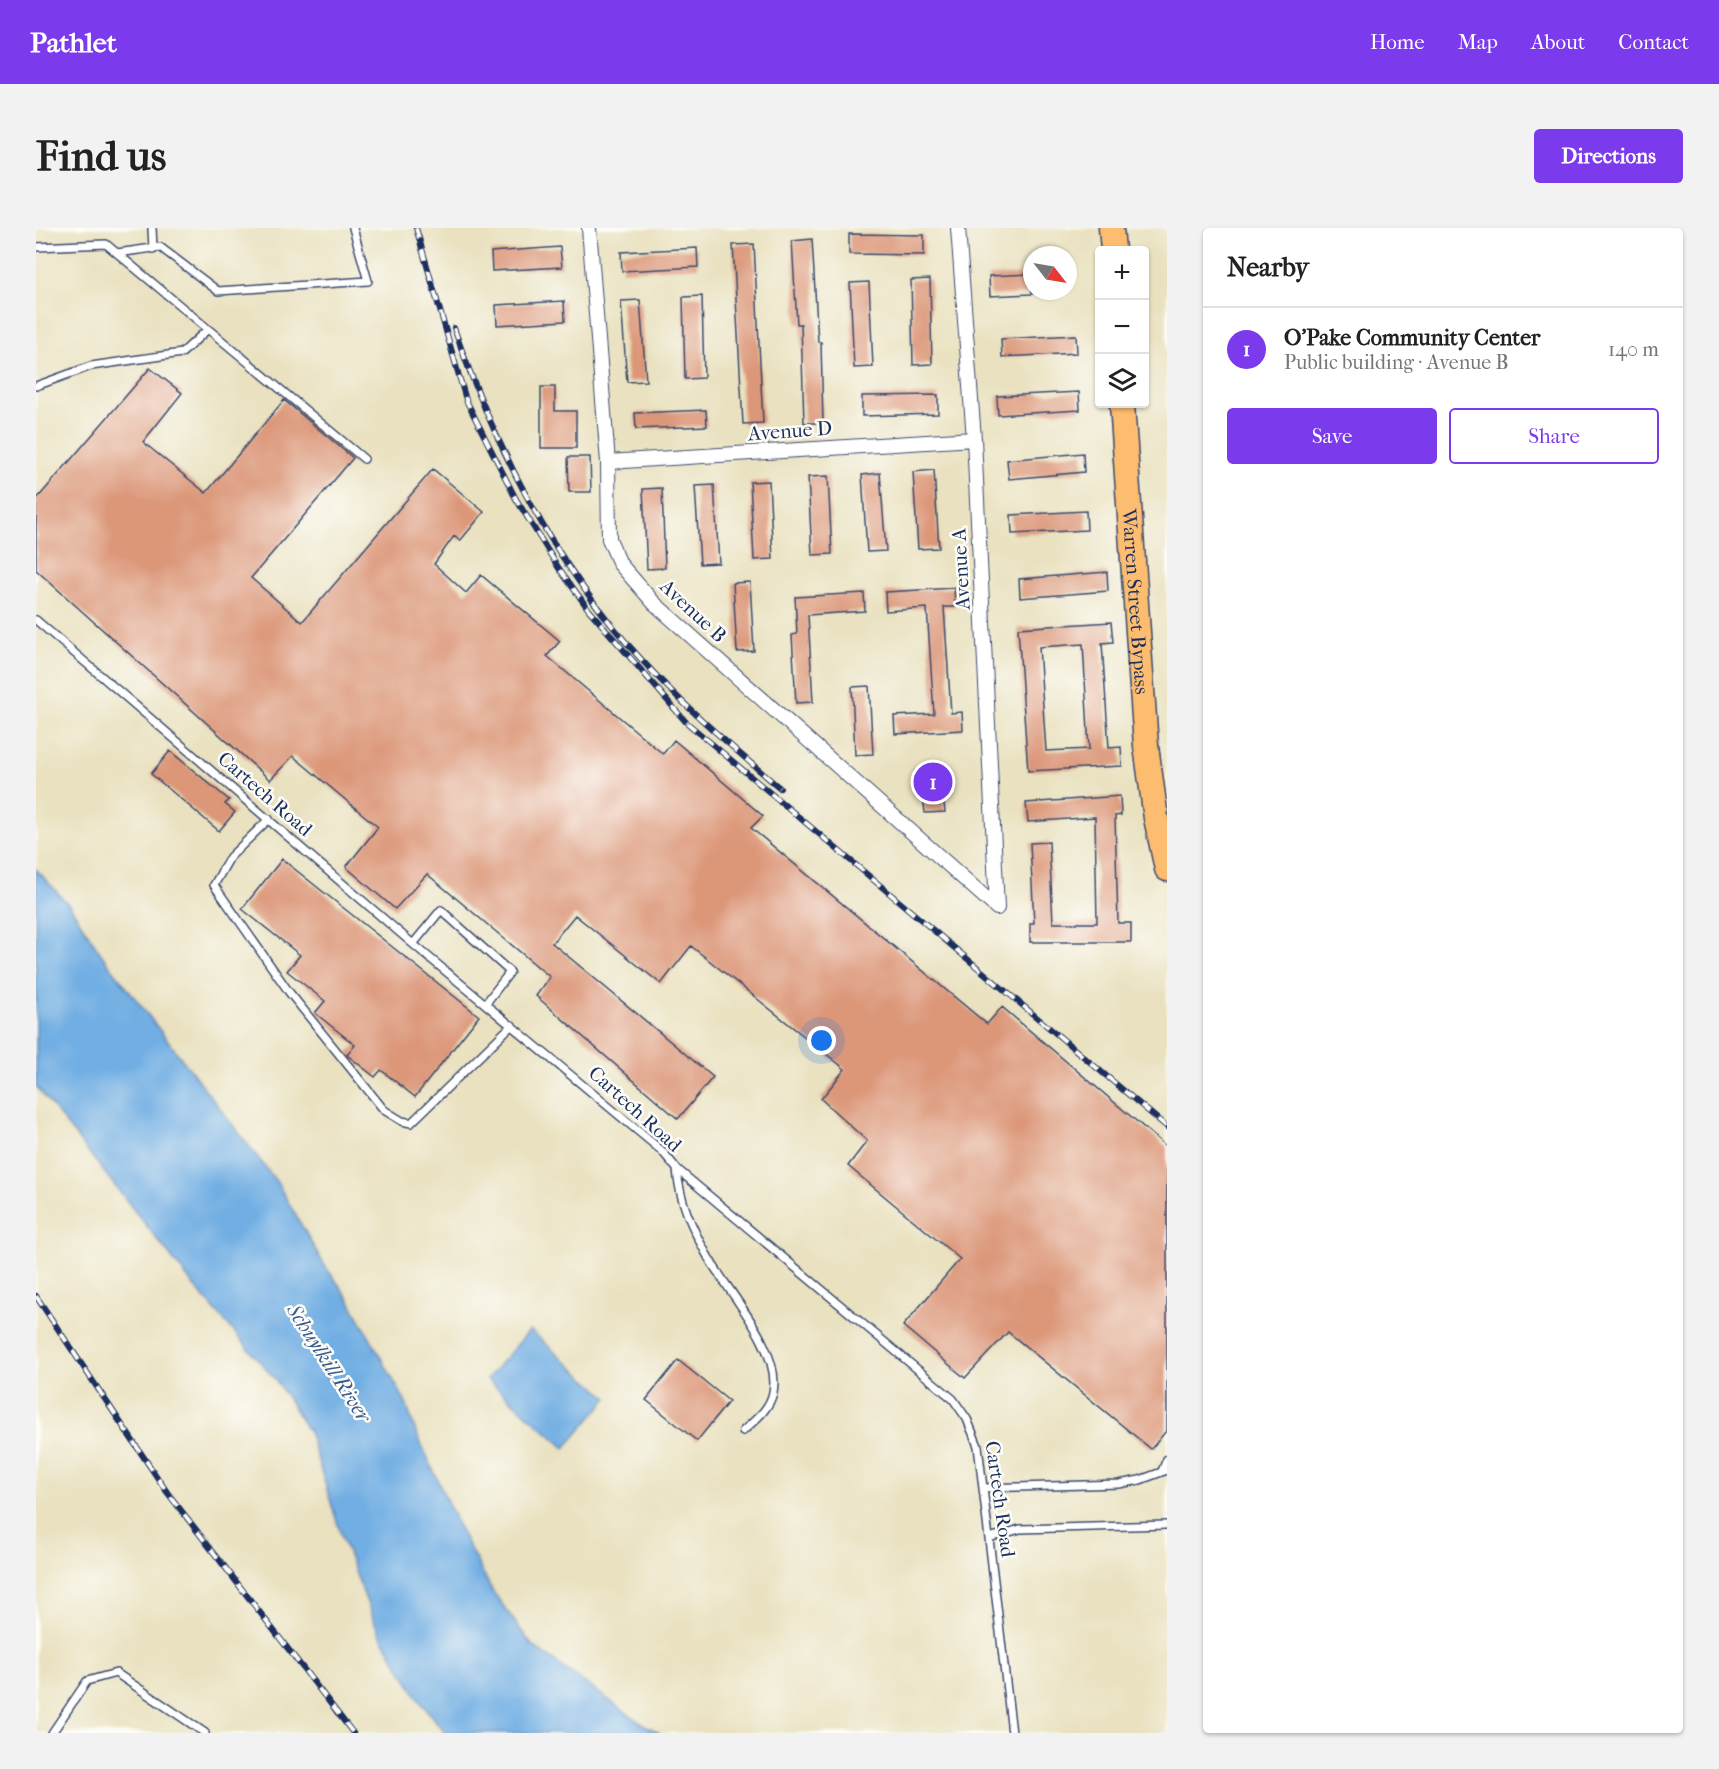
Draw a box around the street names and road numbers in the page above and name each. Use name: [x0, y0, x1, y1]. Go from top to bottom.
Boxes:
street label: Avenue D: [746, 417, 833, 445]
street label: Warren Street Bypass: [1118, 507, 1154, 695]
street label: Avenue A: [947, 527, 975, 611]
street label: Avenue B: [654, 574, 731, 647]
street label: Cartech Road: [213, 747, 318, 842]
street label: Cartech Road: [584, 1061, 687, 1157]
street label: Cartech Road: [980, 1439, 1020, 1560]

